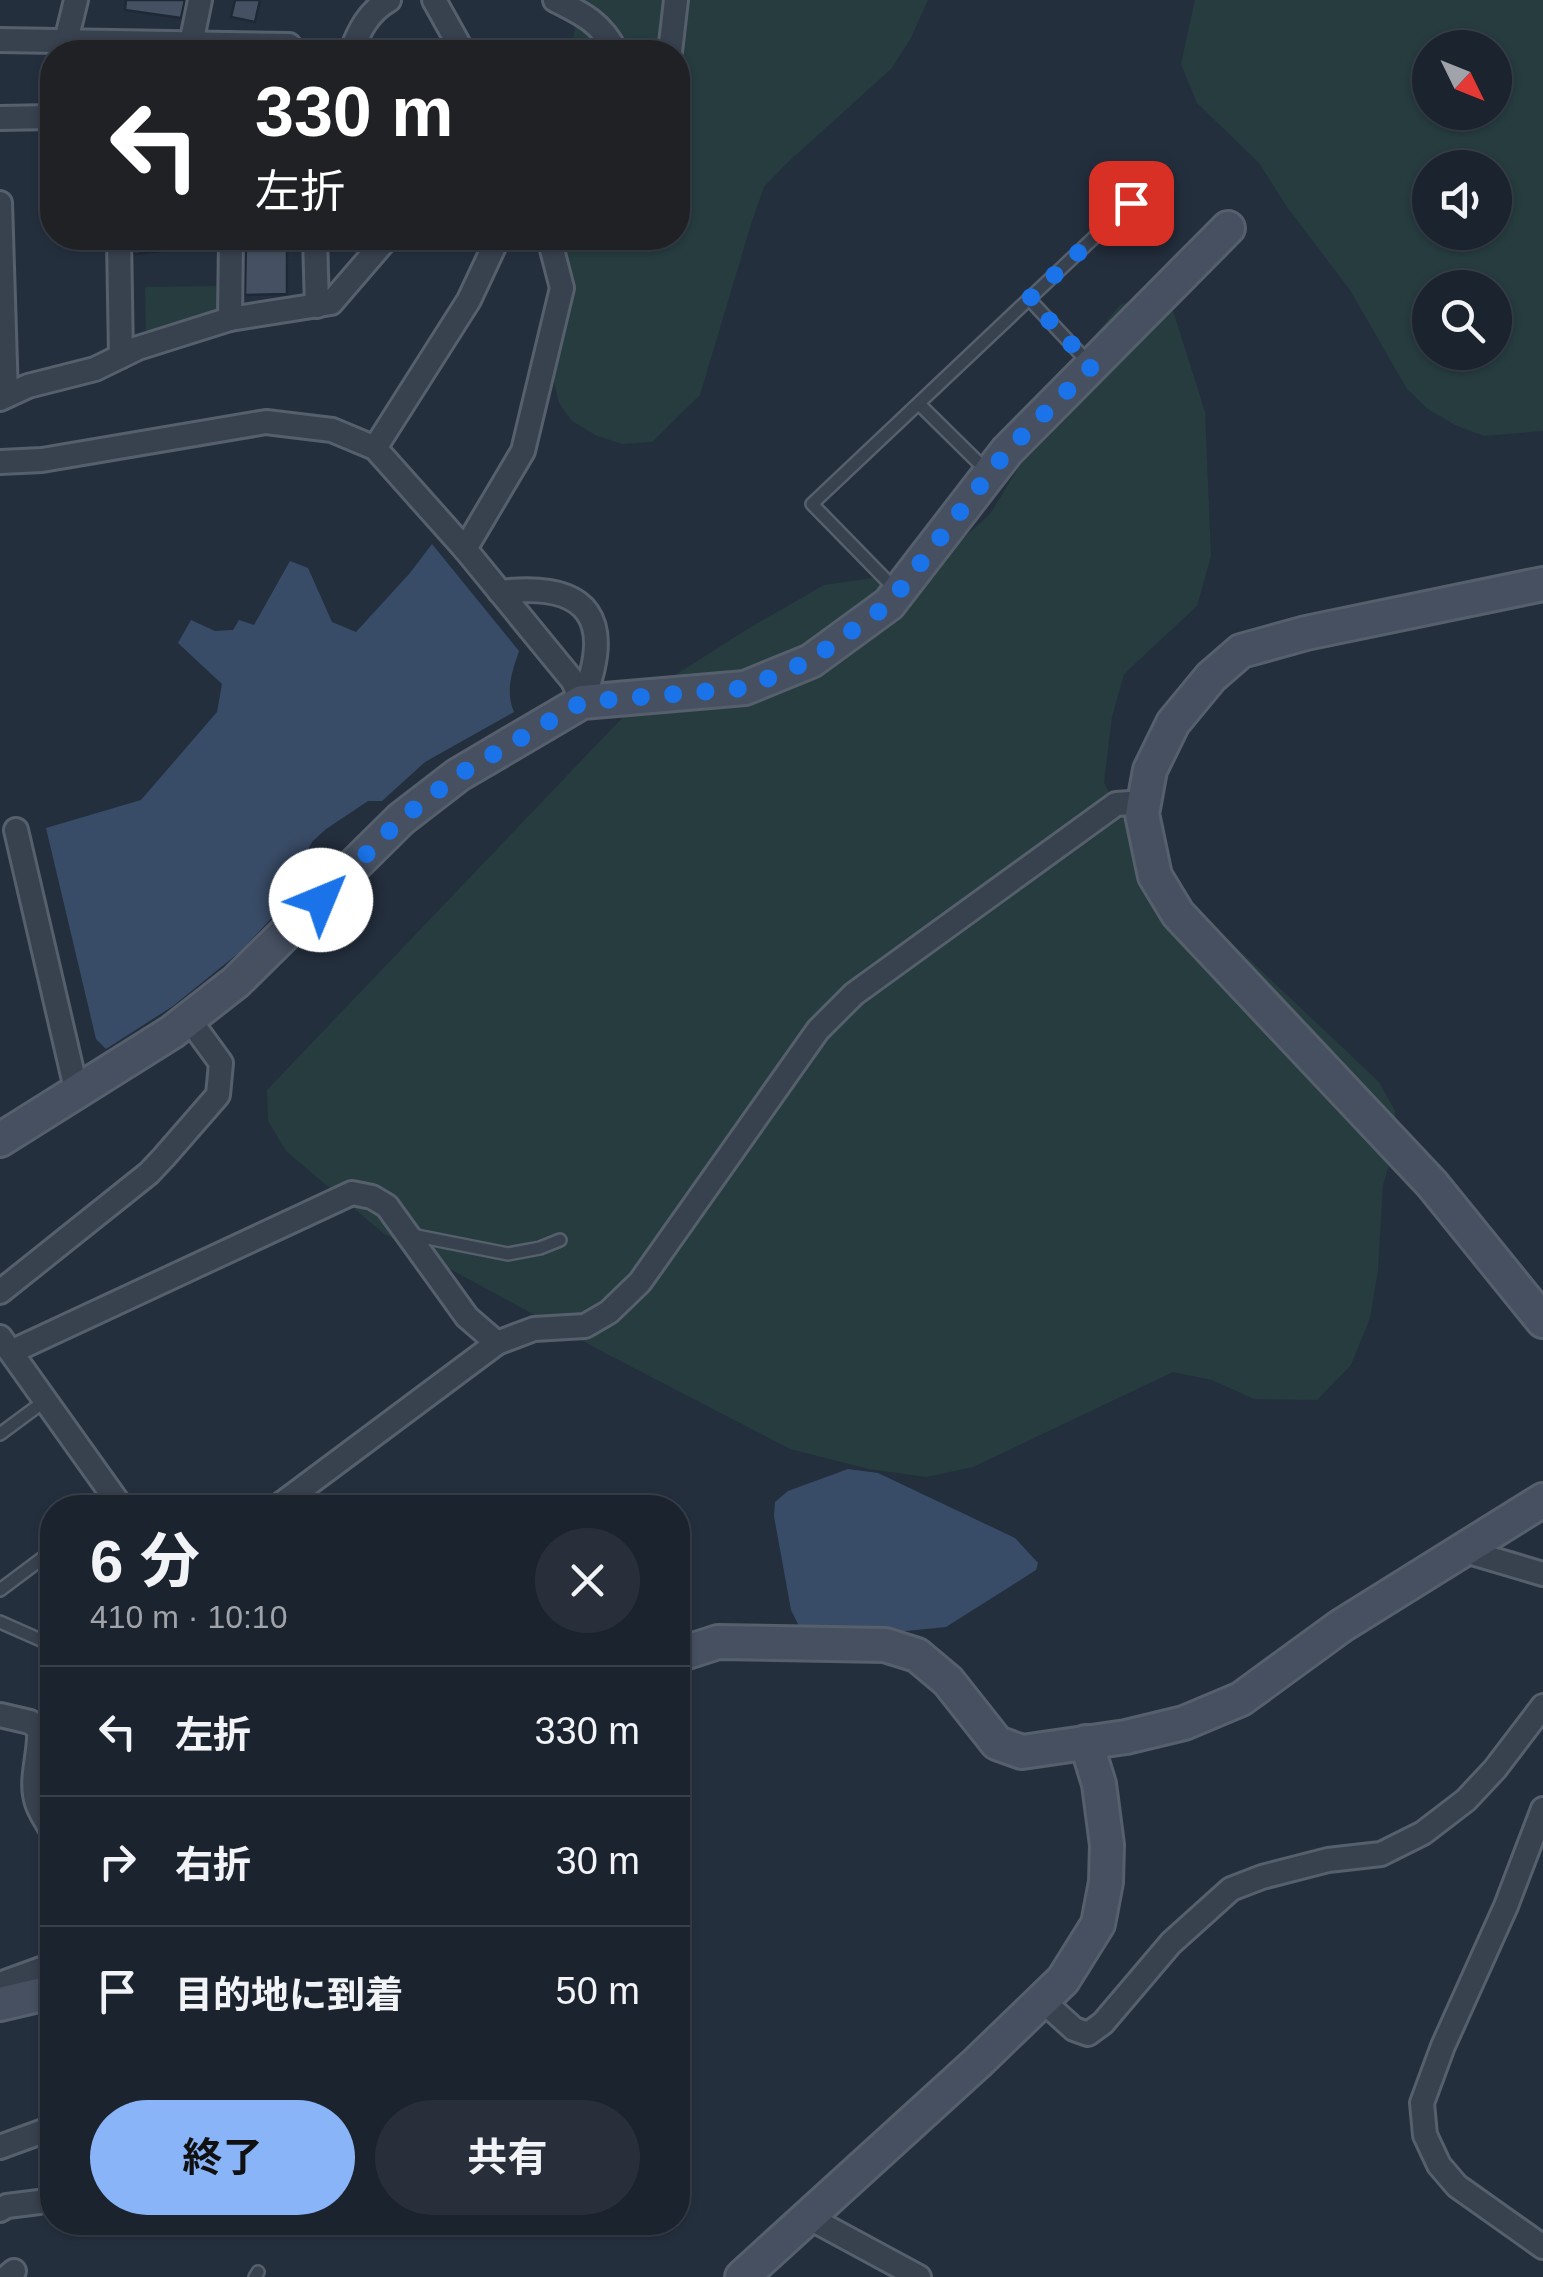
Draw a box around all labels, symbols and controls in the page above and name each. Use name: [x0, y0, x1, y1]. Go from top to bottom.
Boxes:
north arrow: [1412, 30, 1512, 130]
map controls: [1412, 30, 1512, 370]
text: 330 m: [255, 73, 453, 151]
icon: left: [90, 80, 220, 210]
button: sound: [1412, 150, 1512, 250]
pin: [1089, 161, 1174, 246]
text: 左折: [255, 166, 345, 217]
icon: arrive: [1104, 176, 1159, 231]
button: search: [1412, 270, 1512, 370]
position arrow: [269, 848, 373, 952]
text: 6 分: [90, 1528, 200, 1595]
button: close: [535, 1528, 640, 1633]
text: 410 m · 10:10: [90, 1599, 287, 1635]
icon: left: [90, 1704, 145, 1759]
text: 330 m: [534, 1710, 640, 1752]
text: 左折: [175, 1714, 251, 1756]
icon: right: [90, 1834, 145, 1889]
text: 30 m: [556, 1840, 640, 1882]
text: 右折: [175, 1844, 251, 1886]
icon: arrive: [90, 1964, 145, 2019]
text: 50 m: [556, 1970, 640, 2012]
text: 目的地に到着: [175, 1974, 403, 2016]
button: 終了: [90, 2100, 355, 2215]
button: 共有: [375, 2100, 640, 2215]

